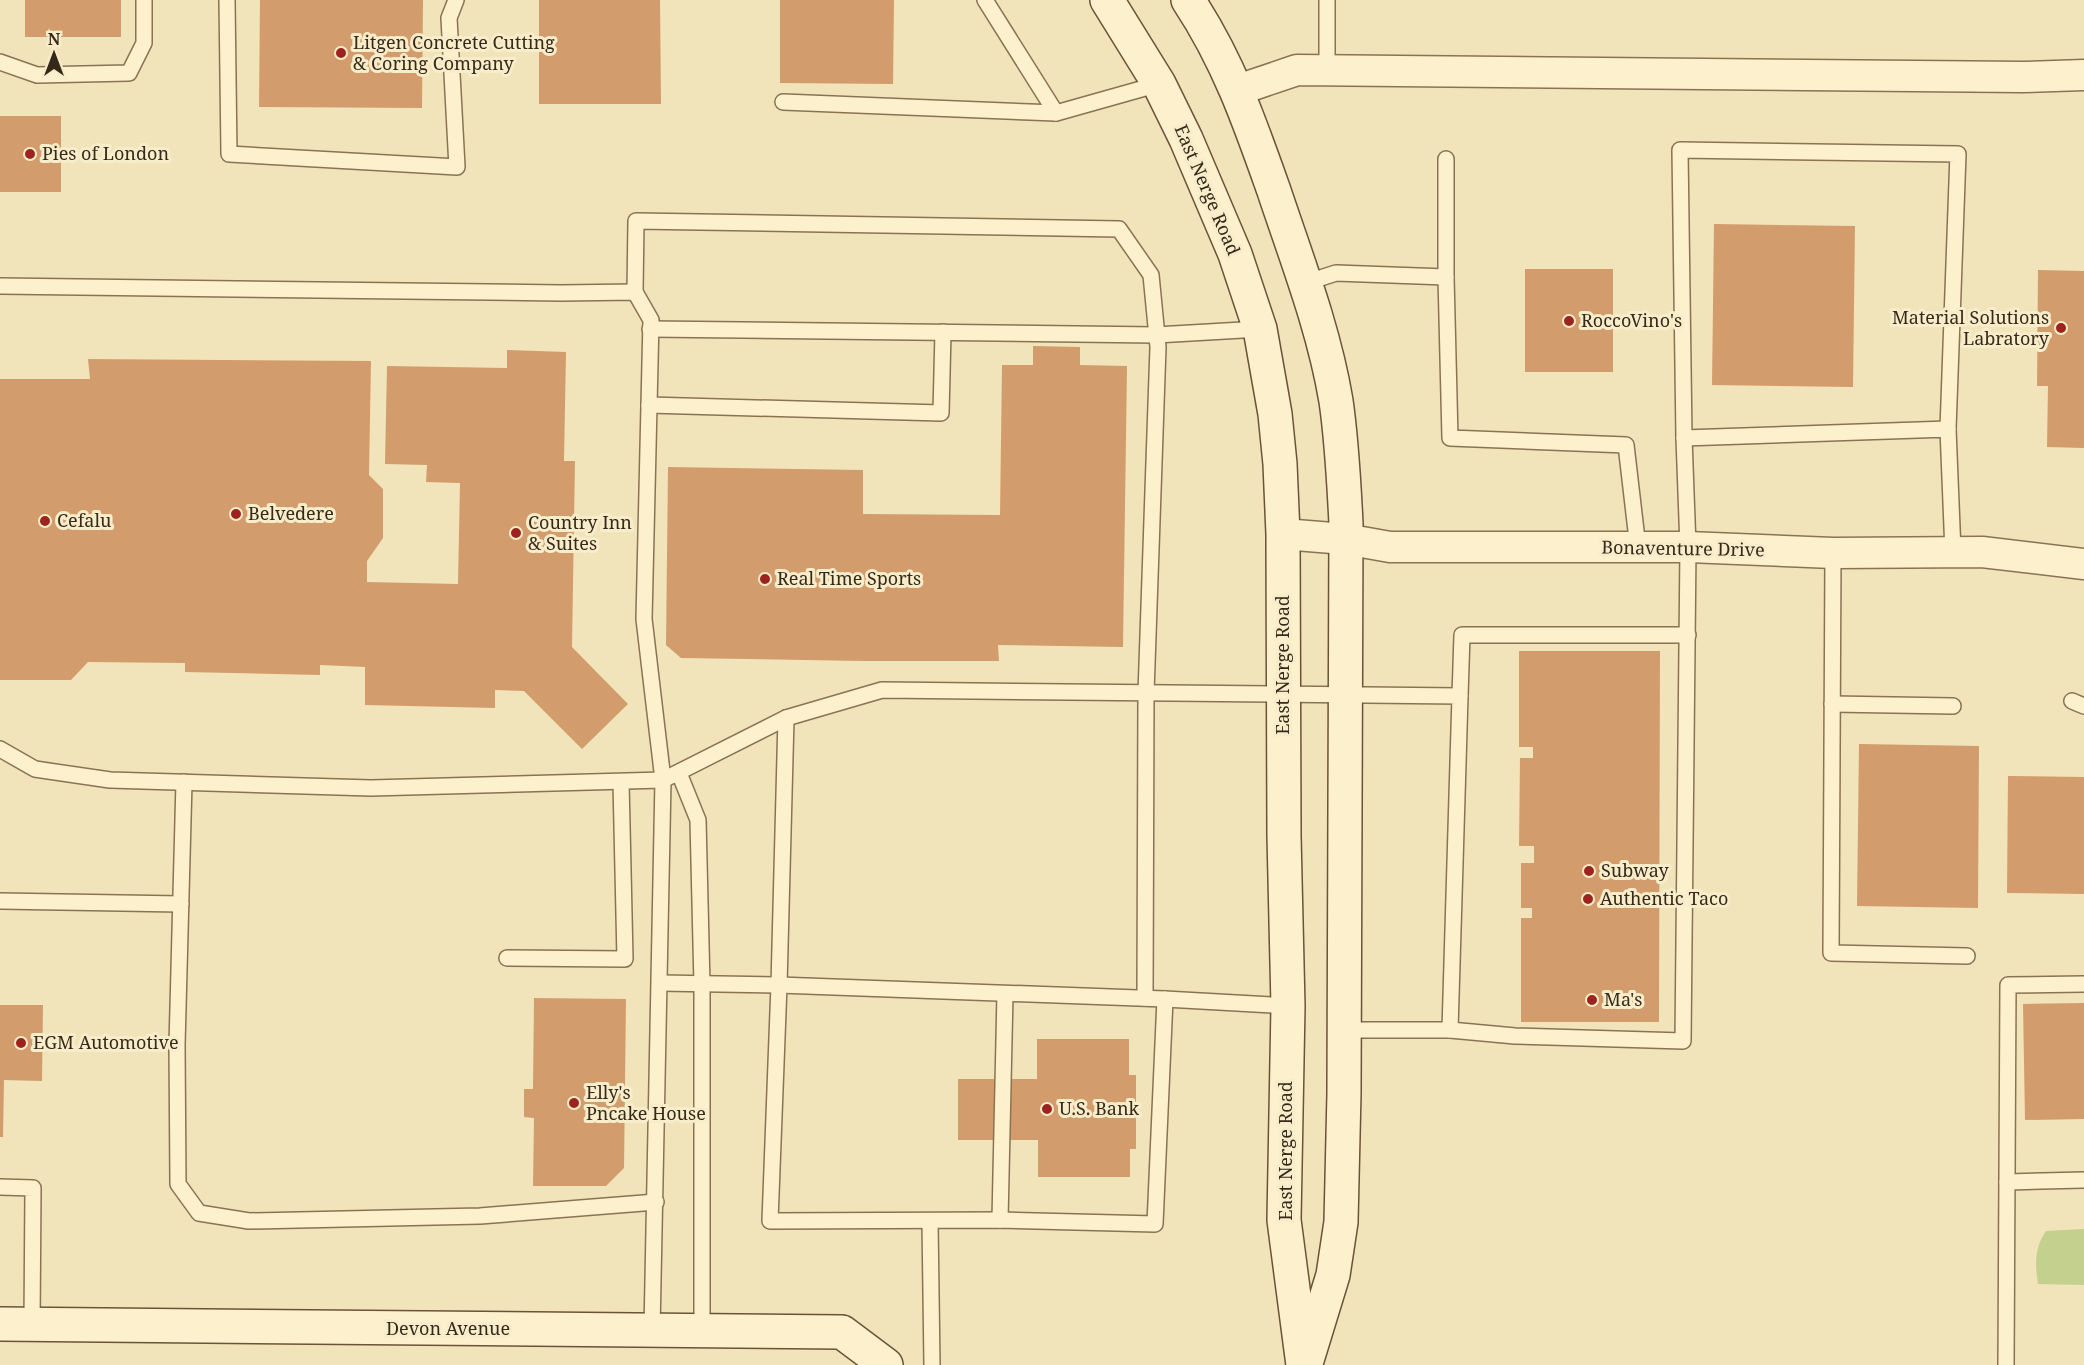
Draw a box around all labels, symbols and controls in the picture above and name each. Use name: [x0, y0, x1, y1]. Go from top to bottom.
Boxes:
north arrow: [24, 24, 84, 84]
text: N: [48, 28, 61, 50]
place label: Litgen Concrete Cutting & Coring Company: [353, 30, 555, 75]
marker: Litgen Concrete Cutting & Coring Company: [334, 46, 348, 60]
street label: East Nerge Road: [1170, 121, 1246, 259]
place label: Pies of London: [42, 141, 169, 165]
marker: Pies of London: [23, 147, 37, 161]
place label: Material Solutions Labratory: [1892, 305, 2050, 350]
place label: RoccoVino's: [1581, 308, 1682, 332]
marker: RoccoVino's: [1562, 314, 1576, 328]
marker: Material Solutions Labratory: [2054, 321, 2068, 335]
place label: Belvedere: [248, 501, 334, 525]
marker: Belvedere: [229, 507, 243, 521]
place label: Cefalu: [57, 508, 112, 532]
place label: Country Inn & Suites: [528, 510, 632, 555]
marker: Cefalu: [38, 514, 52, 528]
marker: Country Inn & Suites: [509, 526, 523, 540]
street label: Bonaventure Drive: [1601, 535, 1765, 561]
place label: Real Time Sports: [777, 566, 921, 590]
marker: Real Time Sports: [758, 572, 772, 586]
street label: East Nerge Road: [1270, 595, 1294, 735]
place label: Subway: [1601, 858, 1670, 882]
marker: Subway: [1582, 864, 1596, 878]
place label: Authentic Taco: [1600, 886, 1728, 910]
marker: Authentic Taco: [1581, 892, 1595, 906]
place label: Ma's: [1604, 987, 1642, 1011]
marker: Ma's: [1585, 993, 1599, 1007]
place label: EGM Automotive: [33, 1030, 179, 1054]
marker: EGM Automotive: [14, 1036, 28, 1050]
place label: Elly's Pncake House: [586, 1080, 706, 1125]
street label: East Nerge Road: [1273, 1081, 1297, 1221]
marker: Elly's Pncake House: [567, 1096, 581, 1110]
place label: U.S. Bank: [1059, 1096, 1140, 1120]
marker: U.S. Bank: [1040, 1102, 1054, 1116]
street label: Devon Avenue: [386, 1316, 510, 1340]

